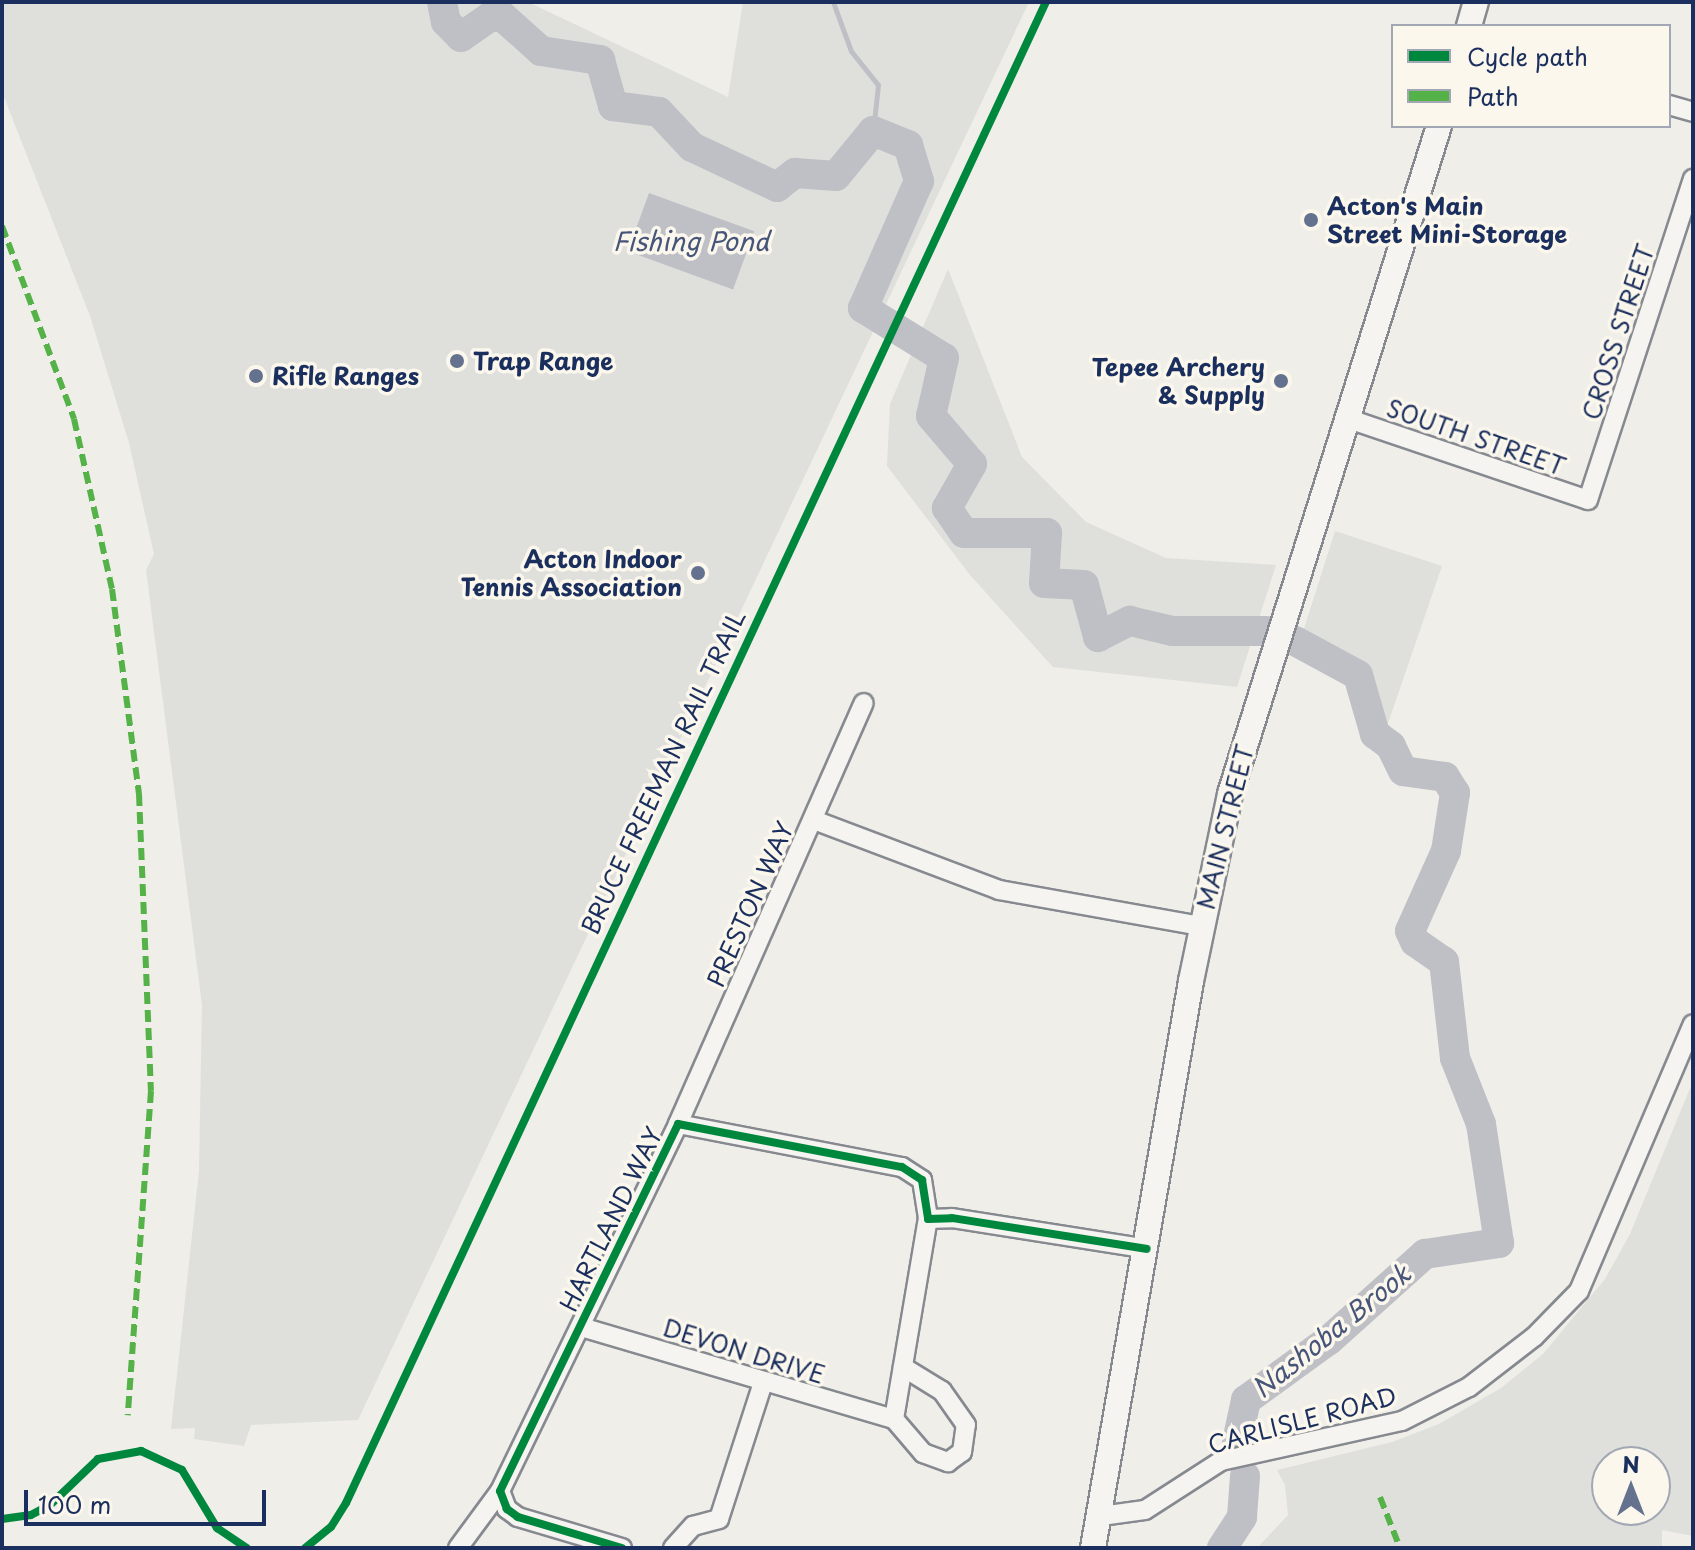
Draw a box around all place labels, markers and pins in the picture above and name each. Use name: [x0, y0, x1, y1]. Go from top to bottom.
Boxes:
place label: Acton's Main Street Mini-Storage: [1327, 192, 1569, 248]
marker: Acton's Main Street Mini-Storage: [1302, 211, 1320, 229]
place label: Trap Range: [473, 347, 612, 375]
marker: Trap Range: [448, 352, 466, 370]
place label: Tepee Archery & Supply: [1090, 353, 1265, 409]
place label: Rifle Ranges: [272, 362, 422, 390]
marker: Rifle Ranges: [247, 367, 265, 385]
marker: Tepee Archery & Supply: [1272, 372, 1290, 390]
place label: Acton Indoor Tennis Association: [460, 545, 682, 601]
marker: Acton Indoor Tennis Association: [689, 564, 707, 582]

